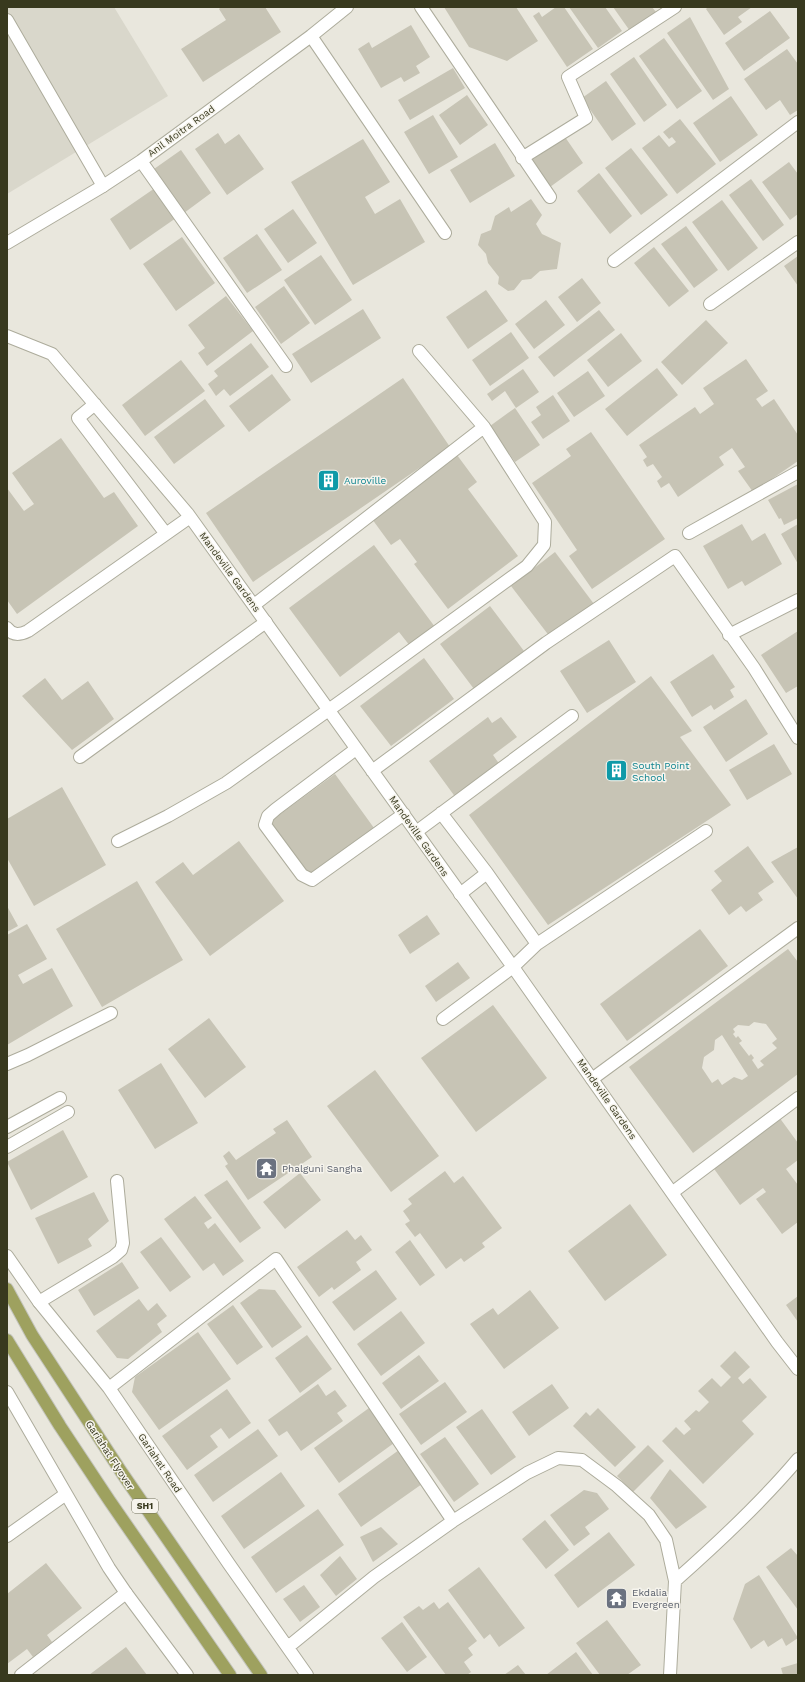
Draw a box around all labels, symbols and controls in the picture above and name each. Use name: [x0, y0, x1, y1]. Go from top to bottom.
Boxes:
street label: Anil Moitra Road: [145, 103, 217, 159]
building icon: Auroville: [315, 467, 341, 493]
place label: Auroville: [344, 475, 387, 486]
street label: Mandeville Gardens: [197, 530, 263, 614]
building icon: South Point School: [603, 758, 629, 784]
place label: South Point School: [632, 760, 690, 783]
street label: Mandeville Gardens: [387, 794, 451, 878]
street label: Mandeville Gardens: [575, 1057, 639, 1141]
temple icon: Phalguni Sangha: [254, 1155, 280, 1181]
place label: Phalguni Sangha: [282, 1163, 362, 1174]
street label: Gariahat Flyover: [84, 1419, 136, 1491]
street label: Gariahat Road: [136, 1431, 184, 1495]
road number: SH1: [132, 1499, 158, 1513]
temple icon: Ekdalia Evergreen: [603, 1585, 629, 1611]
place label: Ekdalia Evergreen: [632, 1587, 680, 1610]

